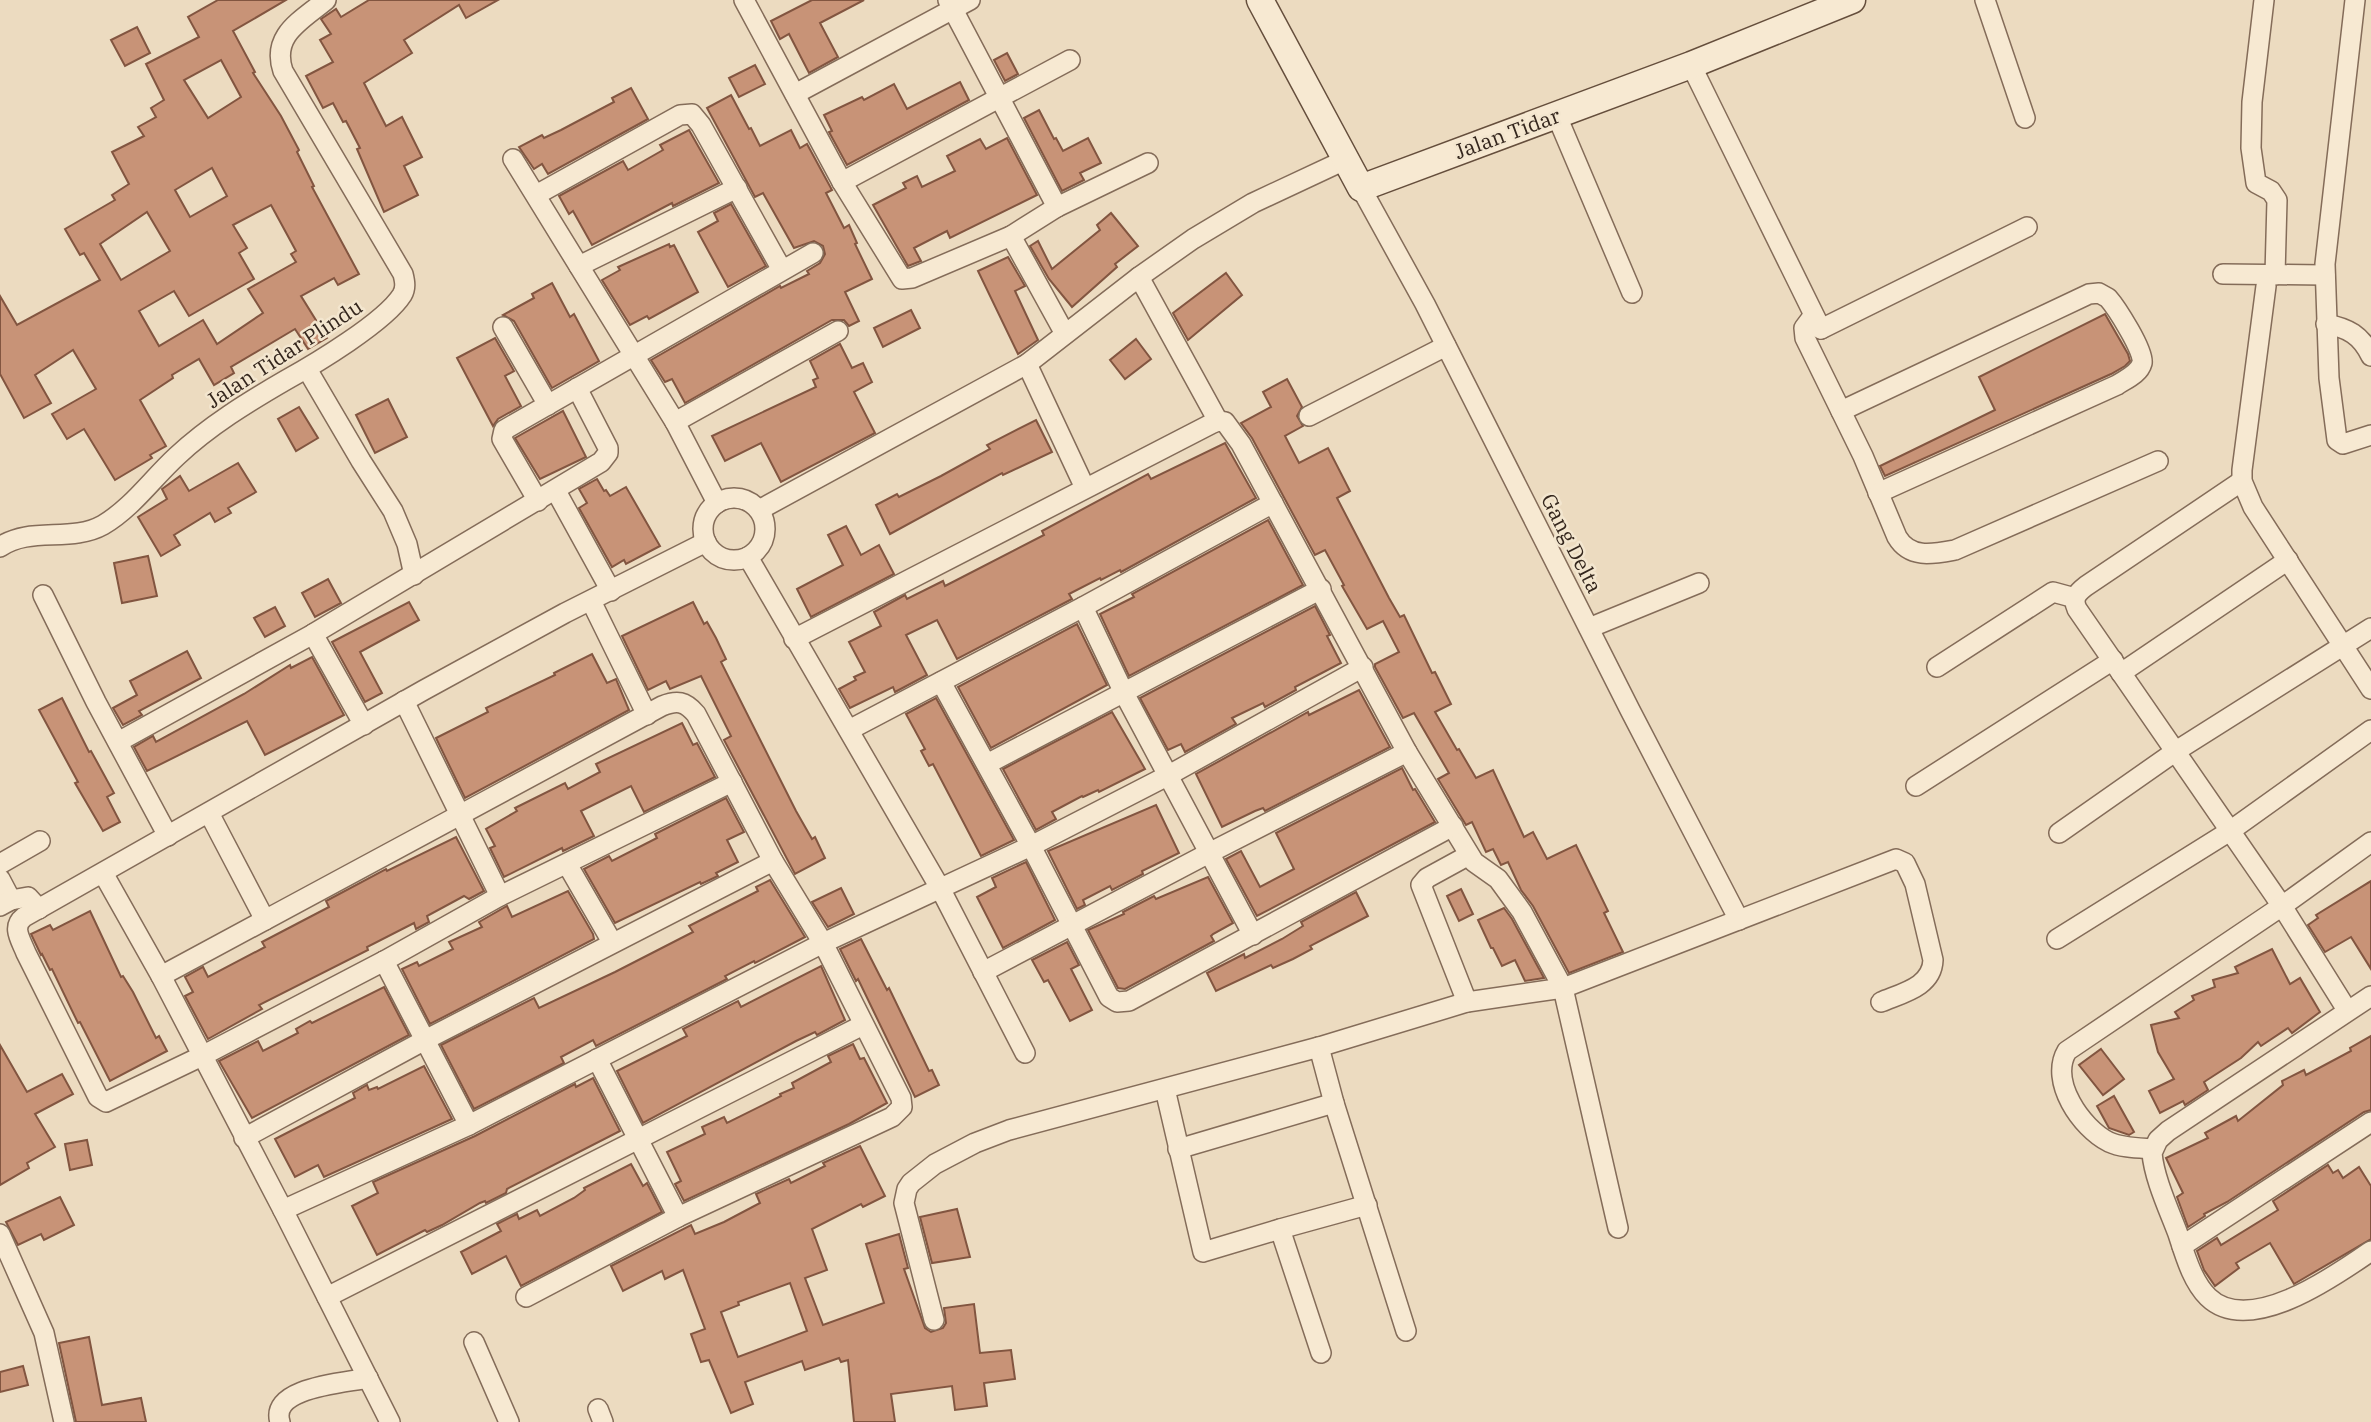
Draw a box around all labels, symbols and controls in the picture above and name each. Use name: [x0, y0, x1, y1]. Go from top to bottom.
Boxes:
street label: Jalan Tidar: [1450, 101, 1565, 165]
street label: Jalan Tidar Plindu: [200, 292, 368, 414]
street label: Gang Delta: [1535, 489, 1609, 597]

